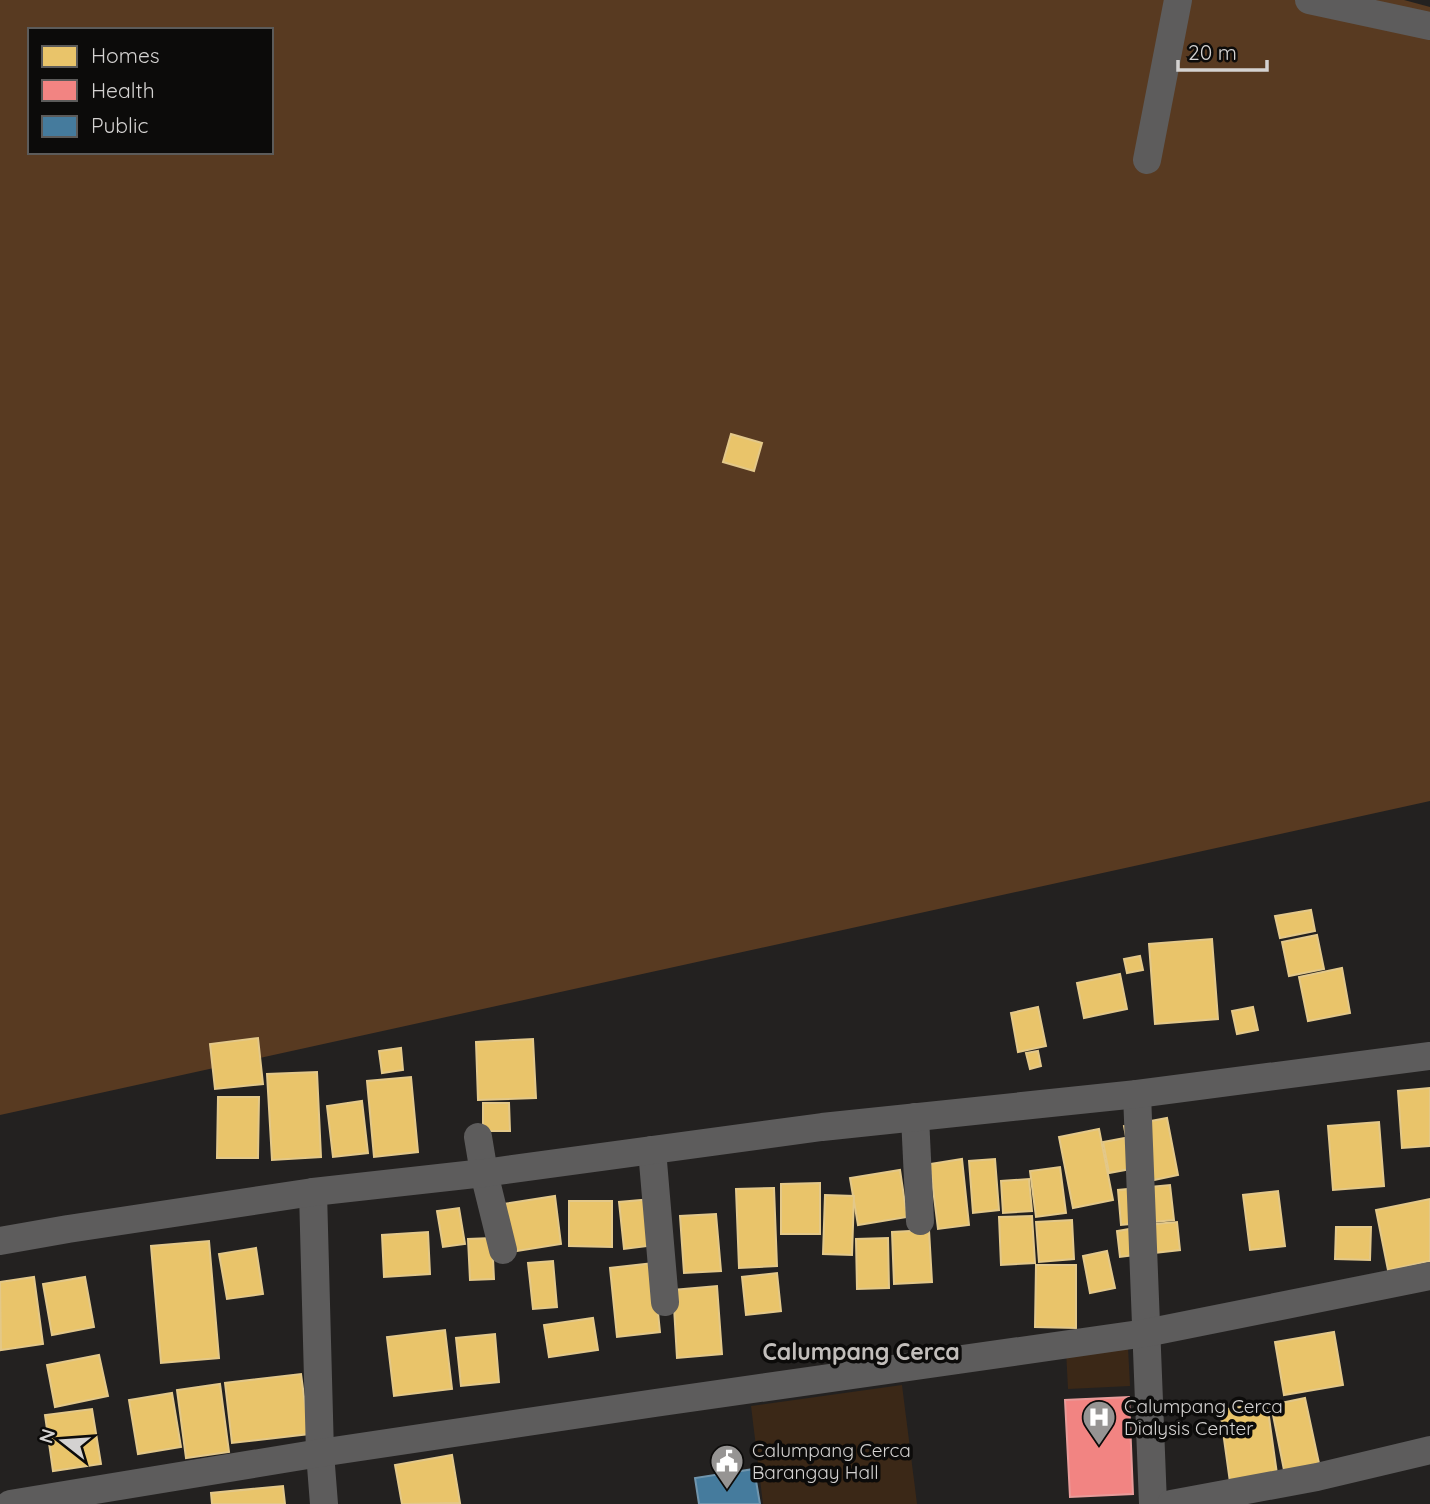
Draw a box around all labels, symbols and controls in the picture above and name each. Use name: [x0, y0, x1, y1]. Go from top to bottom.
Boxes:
legend: [28, 28, 273, 154]
scale bar: [1178, 28, 1267, 72]
text: 20 m: [1188, 39, 1237, 65]
text: Homes: [91, 42, 160, 68]
text: Health: [91, 77, 155, 103]
text: Public: [91, 112, 148, 138]
district label: Calumpang Cerca: [762, 1337, 960, 1366]
place label: Calumpang Cerca Dialysis Center: [1124, 1394, 1283, 1440]
hospital icon: Calumpang Cerca Dialysis Center: [1080, 1398, 1118, 1447]
north arrow: [28, 1406, 98, 1476]
text: N: [33, 1426, 60, 1446]
place label: Calumpang Cerca Barangay Hall: [752, 1438, 911, 1484]
public building icon: Calumpang Cerca Barangay Hall: [708, 1442, 746, 1491]

